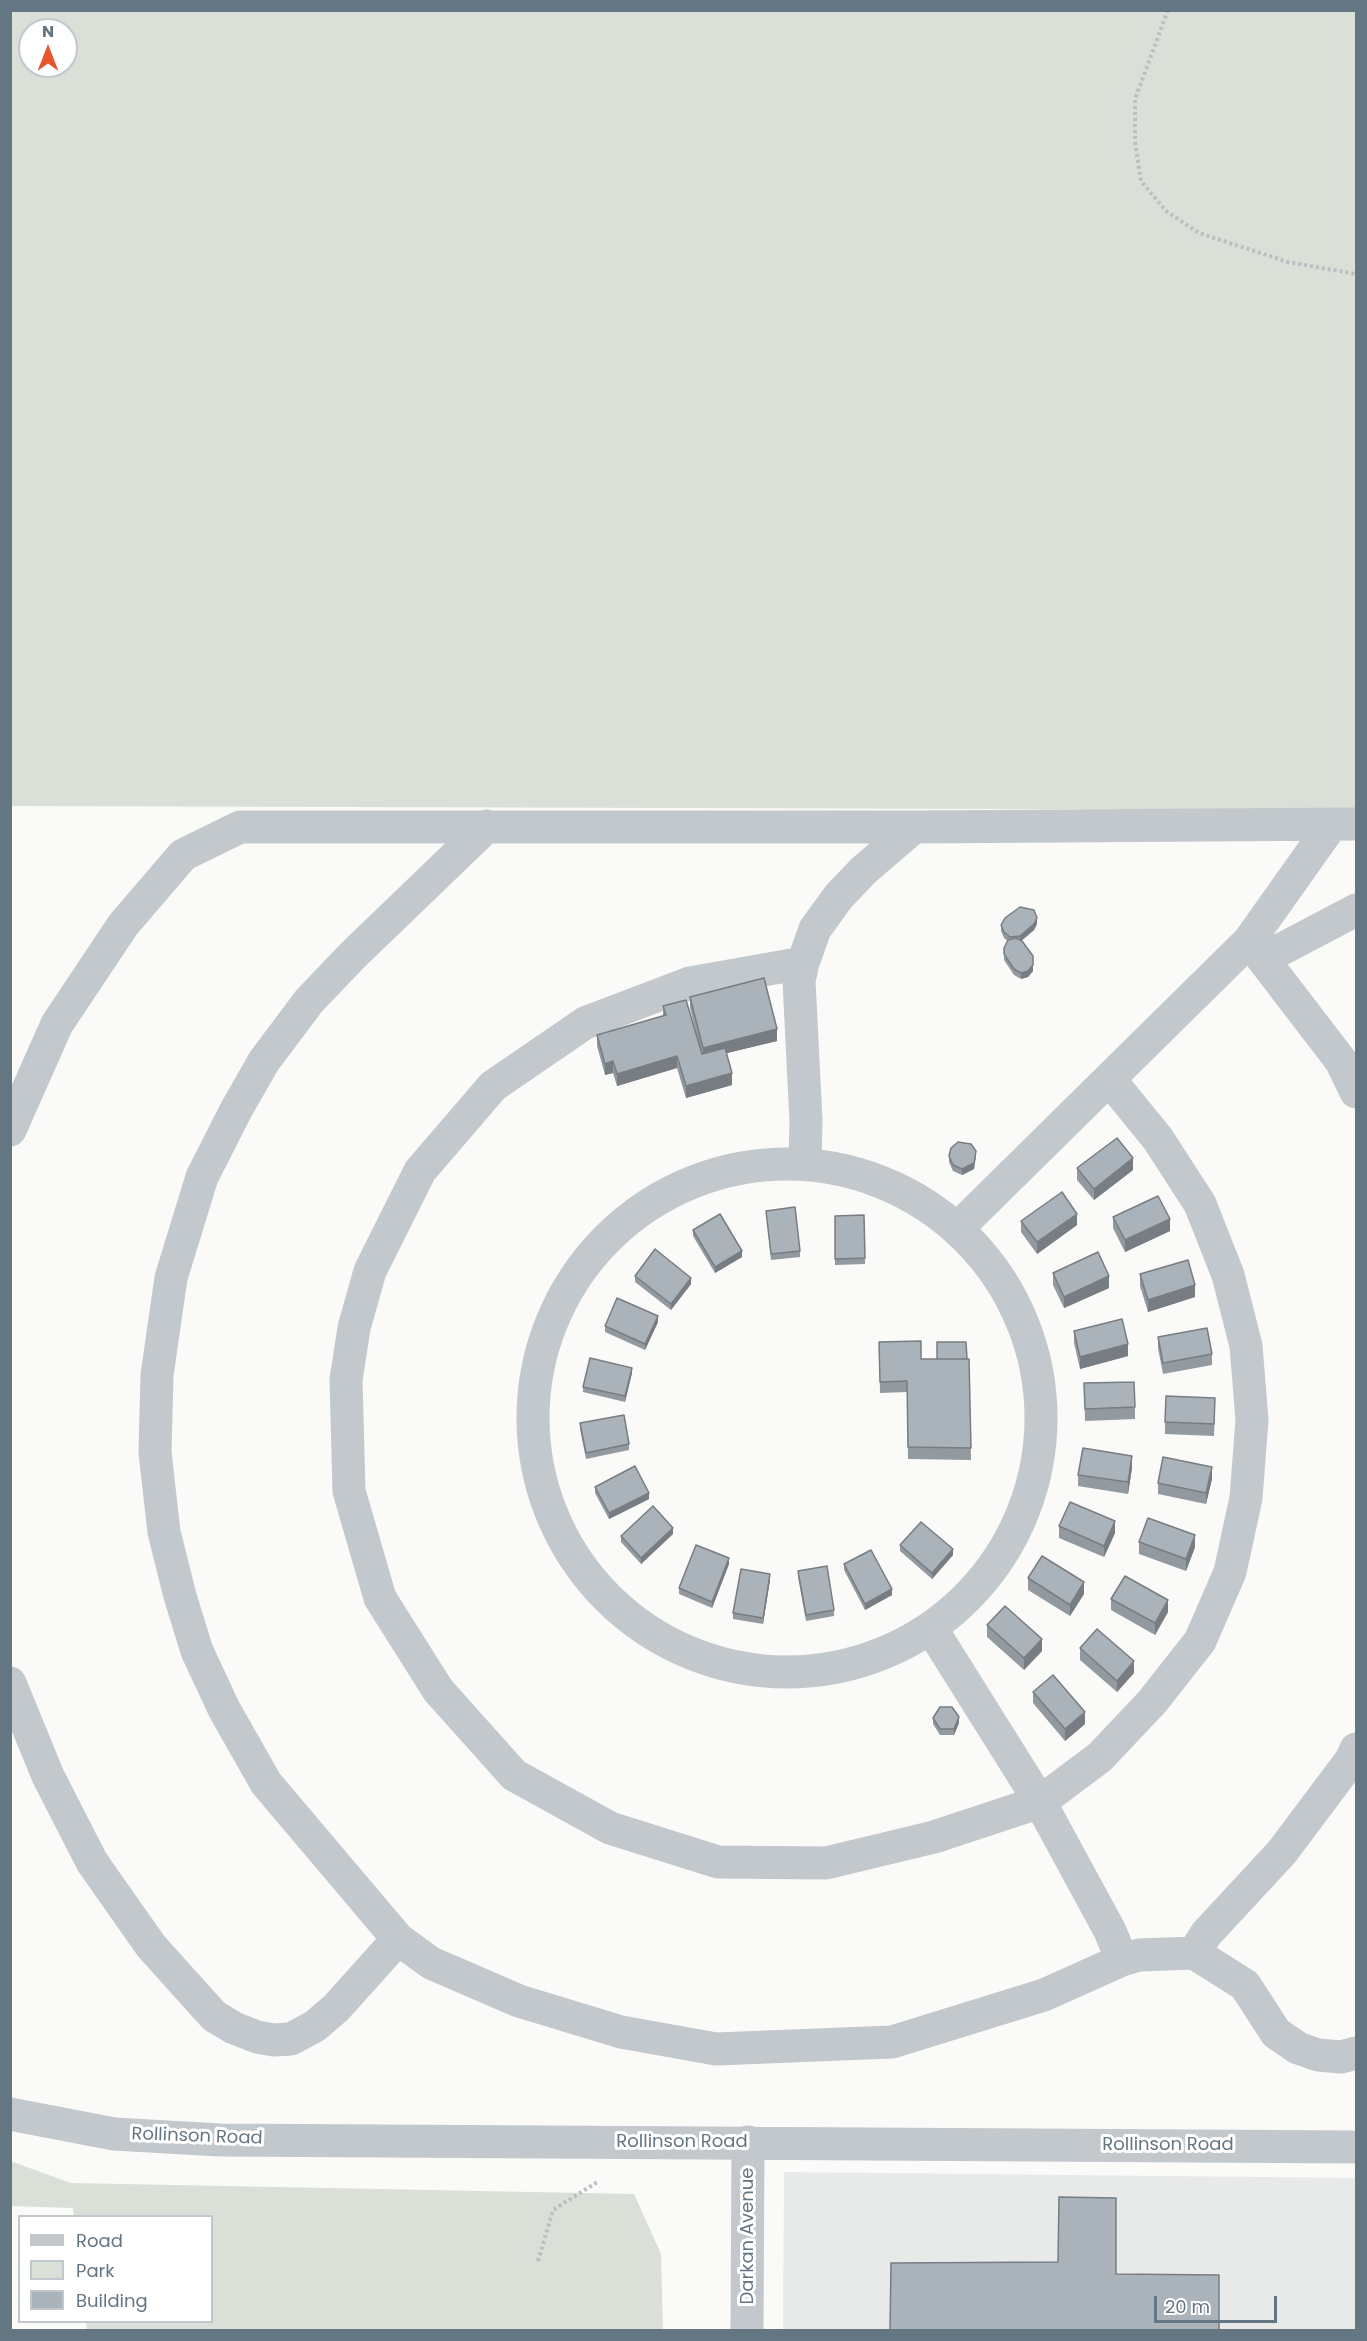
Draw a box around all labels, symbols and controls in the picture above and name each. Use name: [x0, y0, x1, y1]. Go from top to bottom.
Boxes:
north arrow: [18, 18, 78, 78]
text: N: [42, 20, 54, 43]
street label: Rollinson Road: [131, 2124, 263, 2150]
street label: Rollinson Road: [616, 2131, 748, 2153]
street label: Rollinson Road: [1102, 2134, 1234, 2156]
street label: Darkan Avenue: [737, 2168, 759, 2304]
legend: [18, 2215, 213, 2323]
text: Road: [76, 2228, 123, 2253]
text: Park: [76, 2258, 115, 2283]
scale bar: [1157, 2284, 1280, 2322]
text: Building: [76, 2288, 148, 2313]
text: 20 m: [1165, 2294, 1210, 2319]

